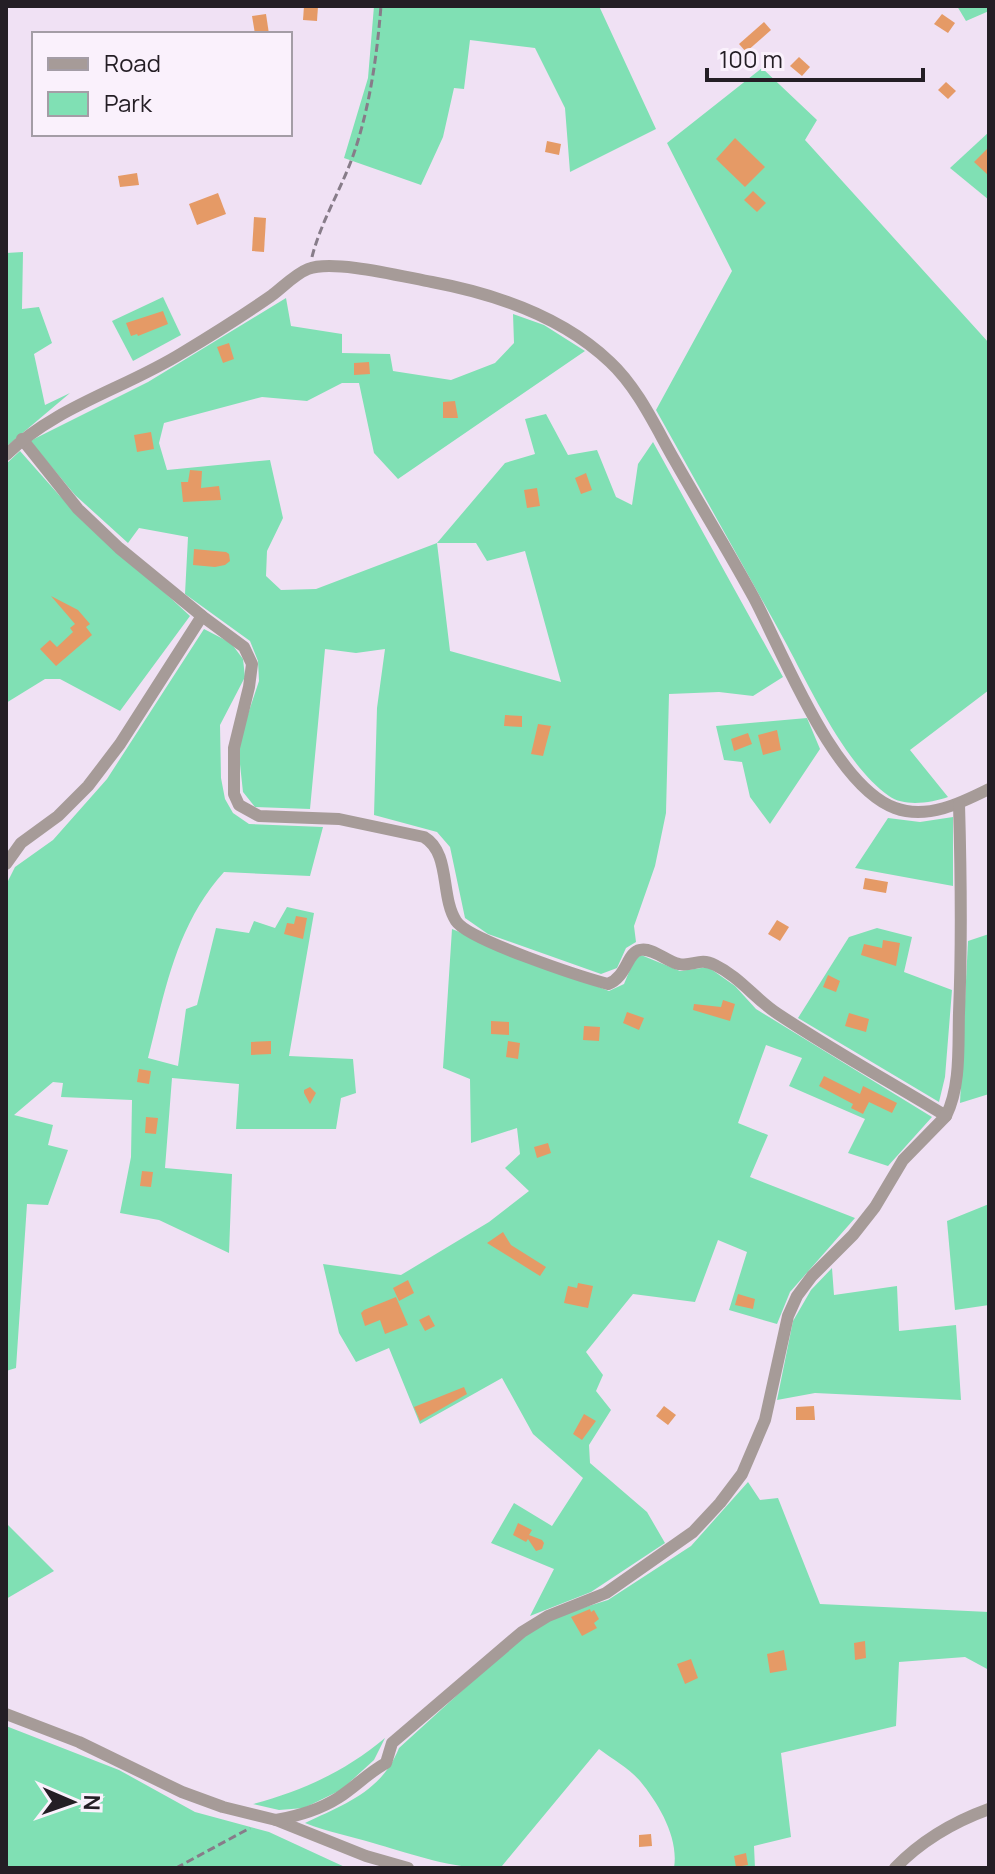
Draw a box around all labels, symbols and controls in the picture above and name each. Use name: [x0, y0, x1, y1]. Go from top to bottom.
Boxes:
legend: [32, 32, 292, 136]
scale bar: [707, 32, 923, 82]
text: 100 m: [719, 42, 783, 75]
text: Road: [104, 46, 161, 79]
text: Park: [104, 86, 153, 119]
north arrow: [32, 1762, 112, 1842]
text: N: [77, 1794, 107, 1811]

